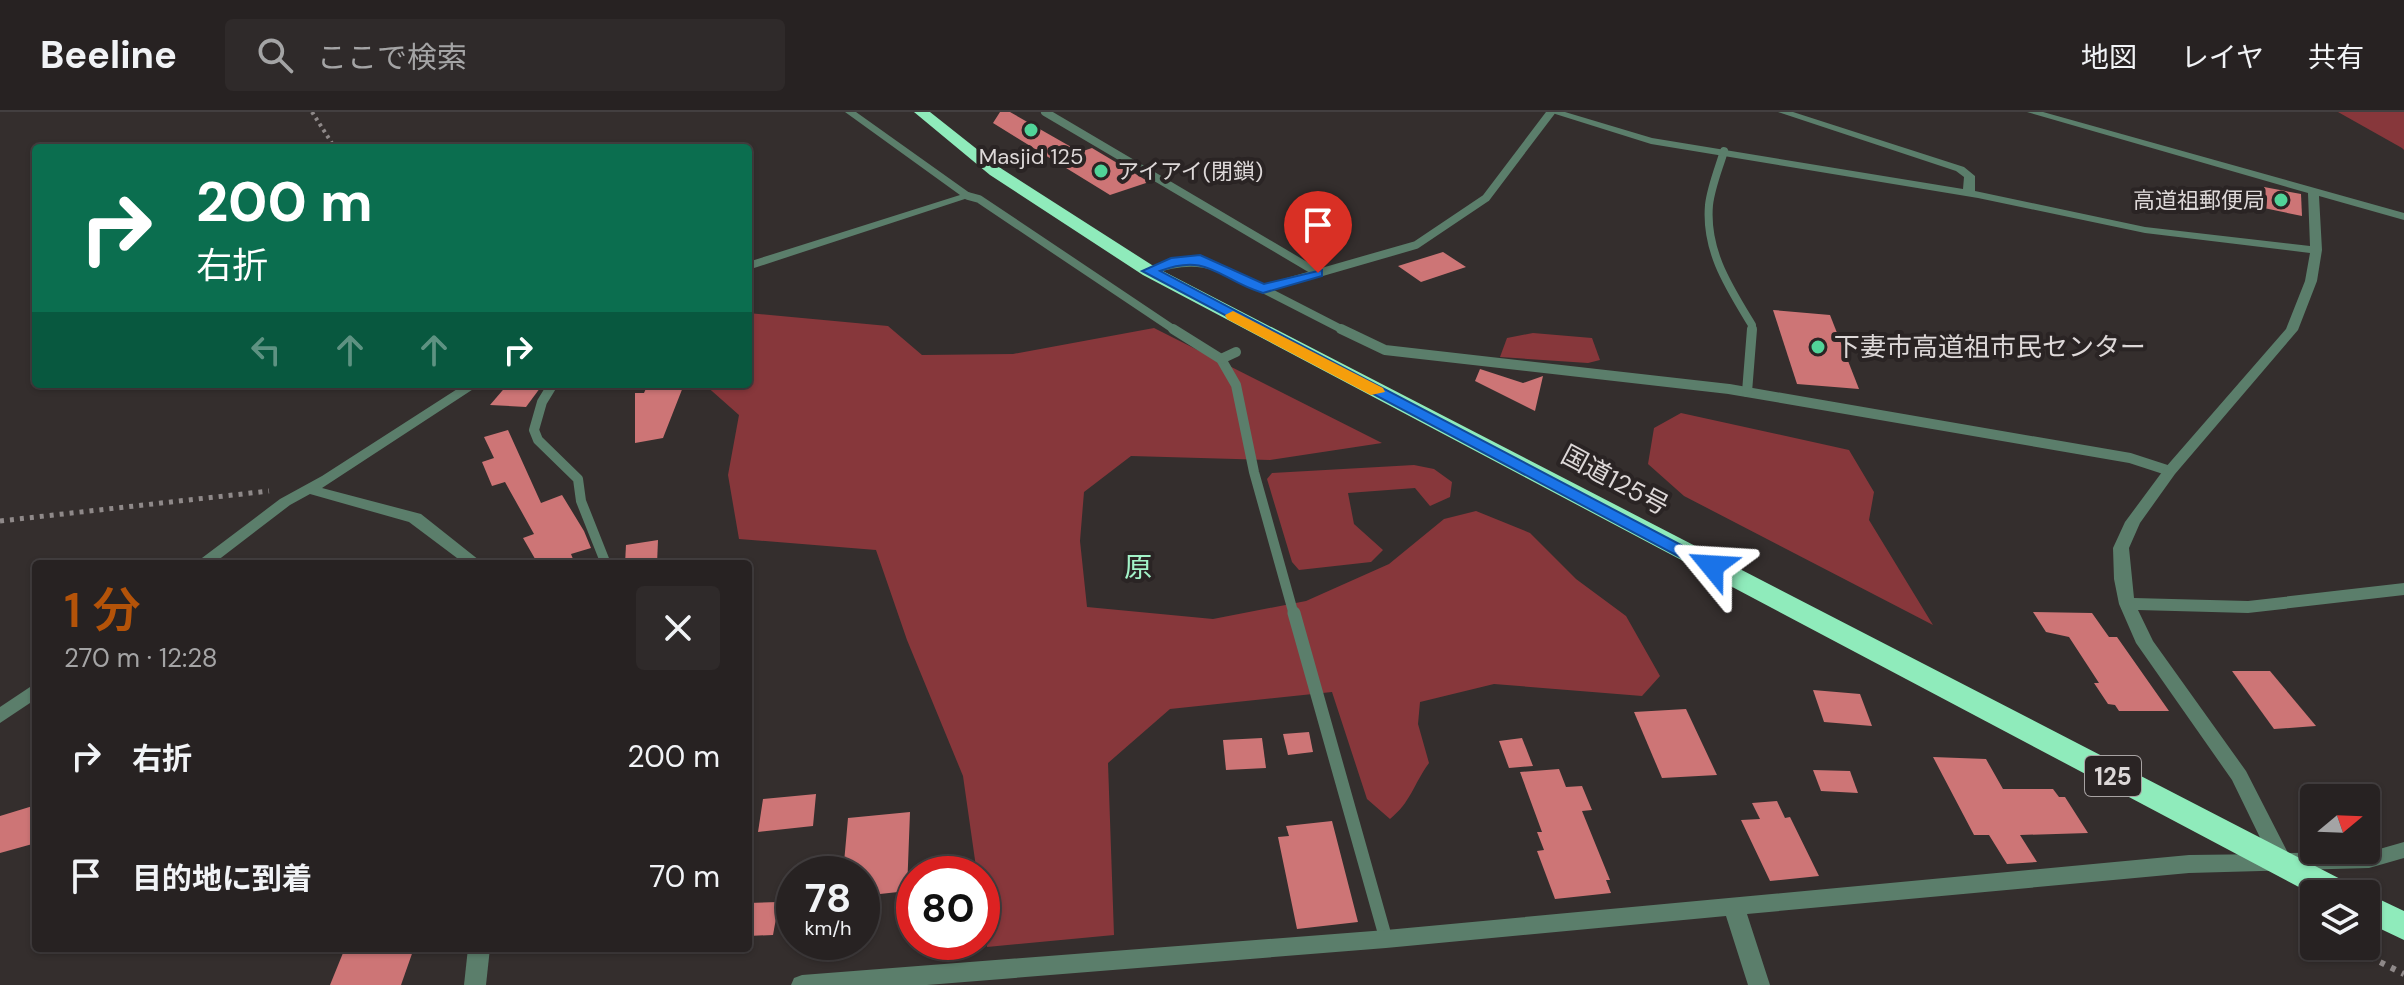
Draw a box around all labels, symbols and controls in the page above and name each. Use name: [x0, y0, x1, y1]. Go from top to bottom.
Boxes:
search box: [225, 19, 785, 91]
text: Beeline: [40, 30, 177, 80]
icon: search: [253, 33, 297, 77]
text: ここで検索: [317, 38, 467, 77]
text: 地図: [2081, 39, 2137, 76]
text: レイヤ: [2181, 39, 2264, 76]
text: 共有: [2308, 39, 2364, 76]
marker: Masjid 125: [1022, 121, 1040, 139]
place label: Masjid 125: [979, 142, 1083, 171]
place label: アイアイ(閉鎖): [1117, 157, 1263, 186]
marker: アイアイ(閉鎖): [1092, 162, 1110, 180]
text: 200 m: [196, 165, 373, 238]
icon: right: [64, 176, 168, 280]
place label: 高道祖郵便局: [2133, 186, 2265, 215]
pin: [1284, 191, 1352, 273]
marker: 高道祖郵便局: [2272, 191, 2290, 209]
icon: arrive: [1296, 203, 1340, 247]
text: 右折: [196, 242, 268, 289]
icon: left: [244, 328, 288, 372]
icon: ahead: [328, 328, 372, 372]
icon: ahead: [412, 328, 456, 372]
icon: right: [496, 328, 540, 372]
place label: 下妻市高道祖市民センター: [1834, 330, 2146, 364]
marker: 下妻市高道祖市民センター: [1809, 338, 1827, 356]
street label: 国道125号: [1555, 438, 1675, 522]
position arrow: [1670, 524, 1754, 608]
district label: 原: [1124, 549, 1152, 586]
text: 1 分: [64, 579, 140, 642]
button: close: [636, 586, 720, 670]
text: 270 m · 12:28: [64, 641, 218, 675]
icon: right: [64, 734, 108, 778]
text: 200 m: [627, 737, 720, 776]
text: 右折: [132, 739, 192, 778]
road number: 125: [2085, 756, 2141, 796]
north arrow: [2300, 784, 2380, 864]
map controls: [2300, 784, 2380, 960]
icon: arrive: [64, 854, 108, 898]
speed limit sign: 80: [896, 856, 1000, 960]
text: 70 m: [649, 857, 720, 896]
text: 目的地に到着: [132, 859, 312, 898]
text: 78: [805, 872, 851, 924]
button: layers: [2300, 880, 2380, 960]
text: km/h: [804, 915, 852, 941]

